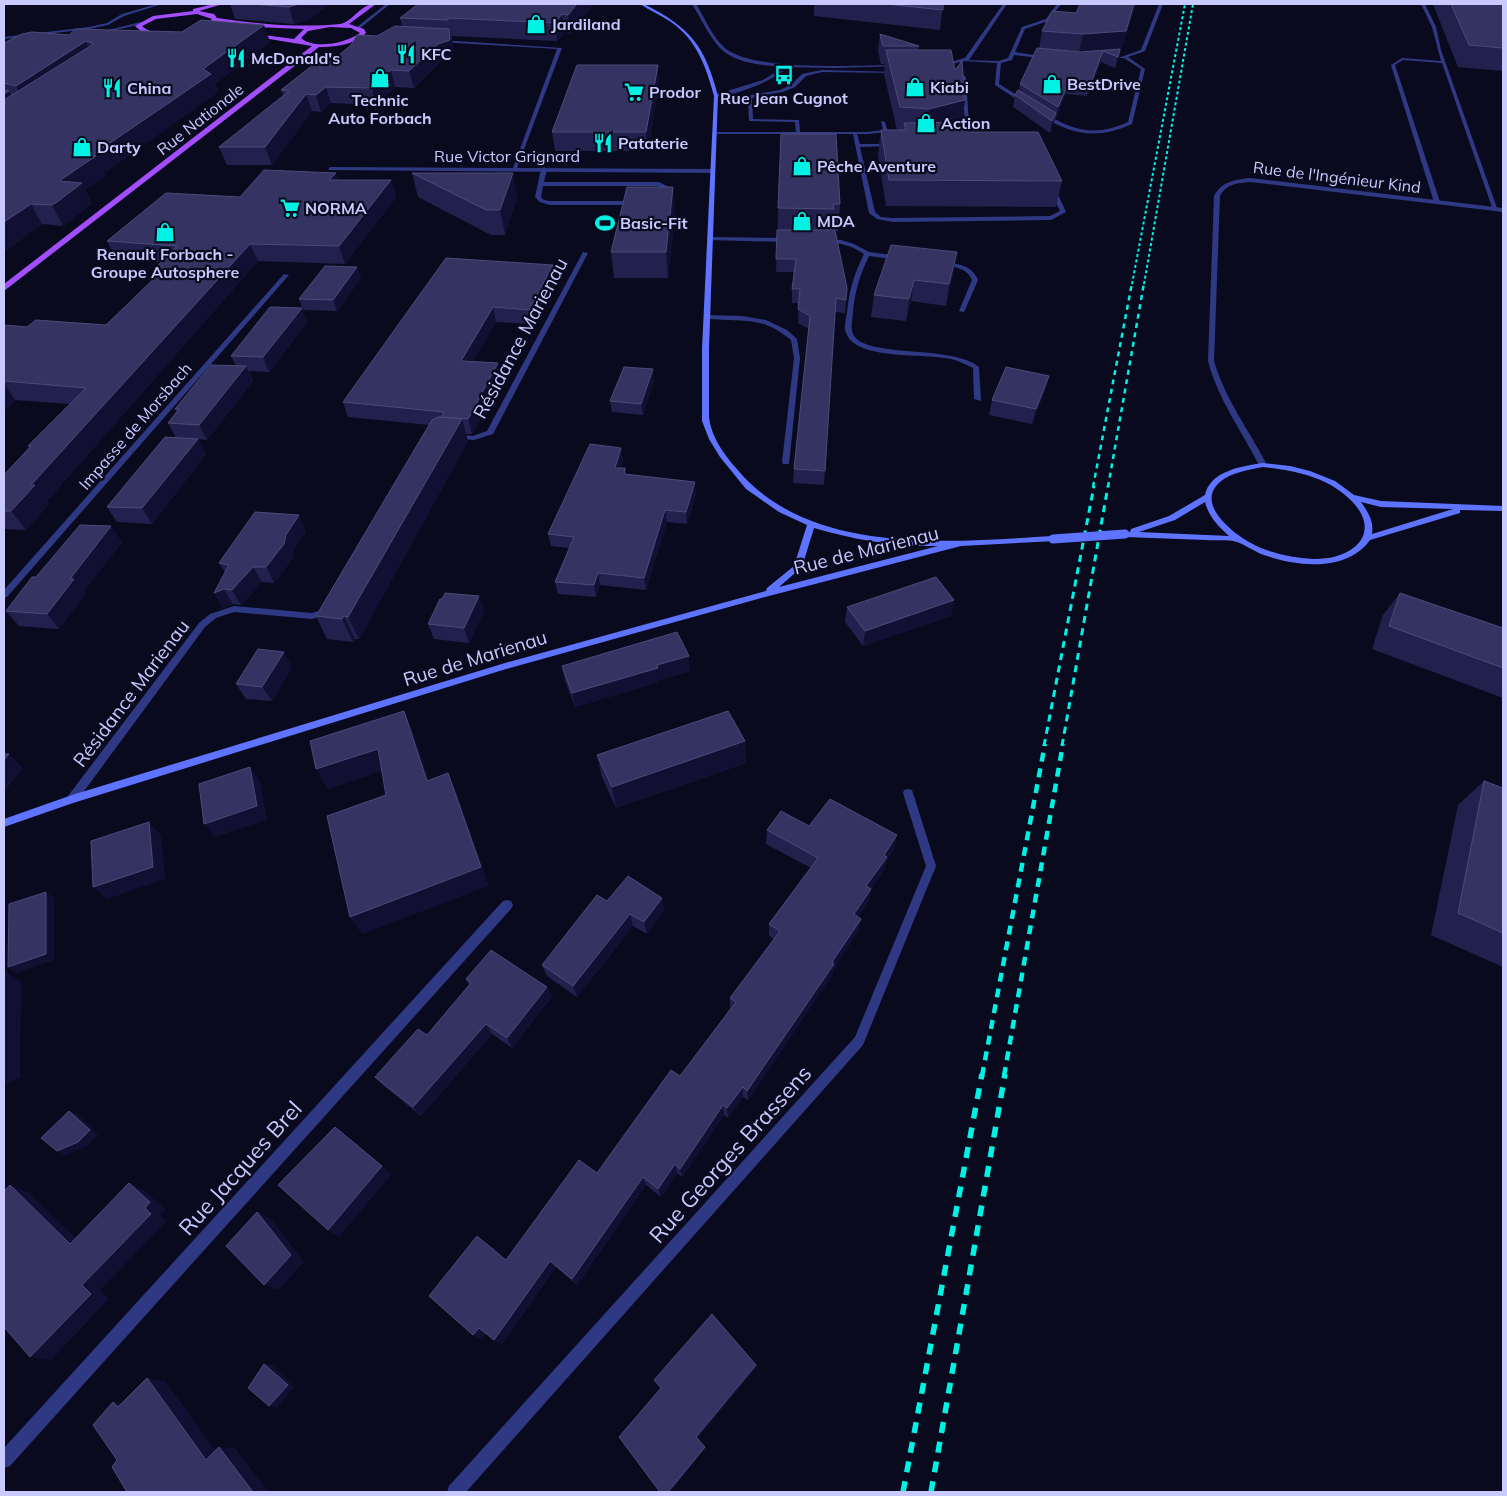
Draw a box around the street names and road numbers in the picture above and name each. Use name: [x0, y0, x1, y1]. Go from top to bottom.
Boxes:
street label: Rue Nationale: [153, 79, 247, 159]
street label: Rue Victor Grignard: [434, 146, 580, 166]
street label: Rue de l'Ingénieur Kind: [1252, 157, 1422, 197]
street label: Résidance Marienau: [467, 254, 573, 422]
street label: Impasse de Morsbach: [74, 358, 196, 494]
street label: Rue de Marienau: [791, 520, 941, 580]
street label: Résidance Marienau: [68, 614, 194, 772]
street label: Rue de Marienau: [400, 625, 550, 691]
street label: Rue Georges Brassens: [643, 1059, 817, 1249]
street label: Rue Jacques Brel: [172, 1095, 308, 1241]

